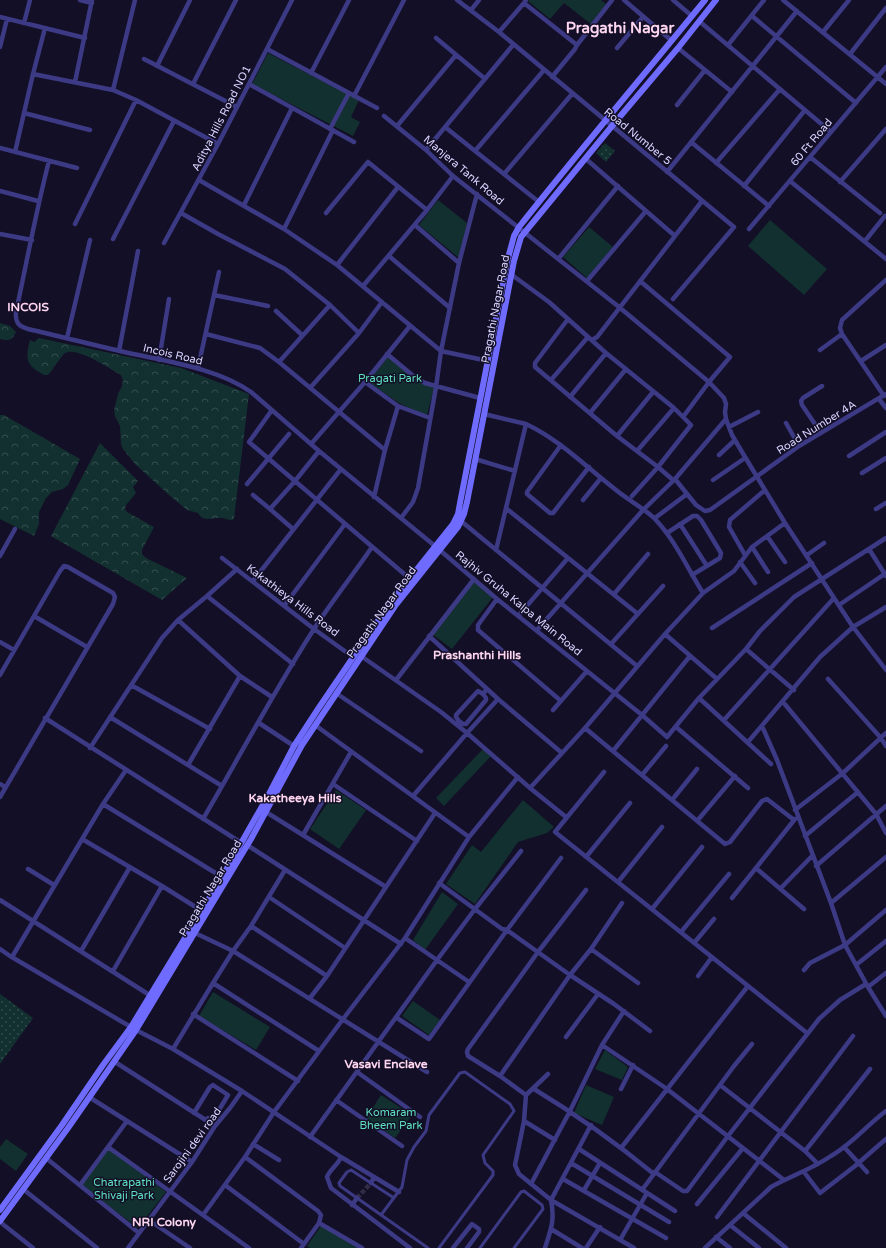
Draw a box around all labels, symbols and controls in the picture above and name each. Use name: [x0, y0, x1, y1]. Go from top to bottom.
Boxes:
district label: Pragathi Nagar: [566, 19, 674, 38]
street label: Aditya Hills Road NO1: [189, 63, 254, 173]
street label: Road Number 5: [601, 105, 674, 168]
street label: 60 Ft Road: [788, 116, 835, 169]
street label: Manjera Tank Road: [421, 133, 507, 208]
street label: Pragathi Nagar Road: [479, 254, 512, 364]
district label: INCOIS: [7, 300, 49, 314]
street label: Incois Road: [142, 341, 204, 368]
park label: Pragati Park: [358, 372, 422, 385]
street label: Road Number 4A: [774, 398, 858, 457]
street label: Rajhiv Gruha Kalpa Main Road: [453, 548, 585, 658]
street label: Kakathieya Hills Road: [244, 561, 342, 639]
street label: Pragathi Nagar Road: [344, 564, 419, 661]
district label: Prashanthi Hills: [433, 648, 521, 662]
district label: Kakatheeya Hills: [248, 791, 342, 806]
street label: Pragathi Nagar Road: [177, 838, 244, 939]
district label: Vasavi Enclave: [344, 1057, 428, 1071]
street label: Sarojini devi road: [161, 1105, 224, 1185]
park label: Komaram Bheem Park: [359, 1106, 423, 1132]
park label: Chatrapathi Shivaji Park: [93, 1176, 155, 1202]
district label: NRI Colony: [132, 1215, 197, 1230]

